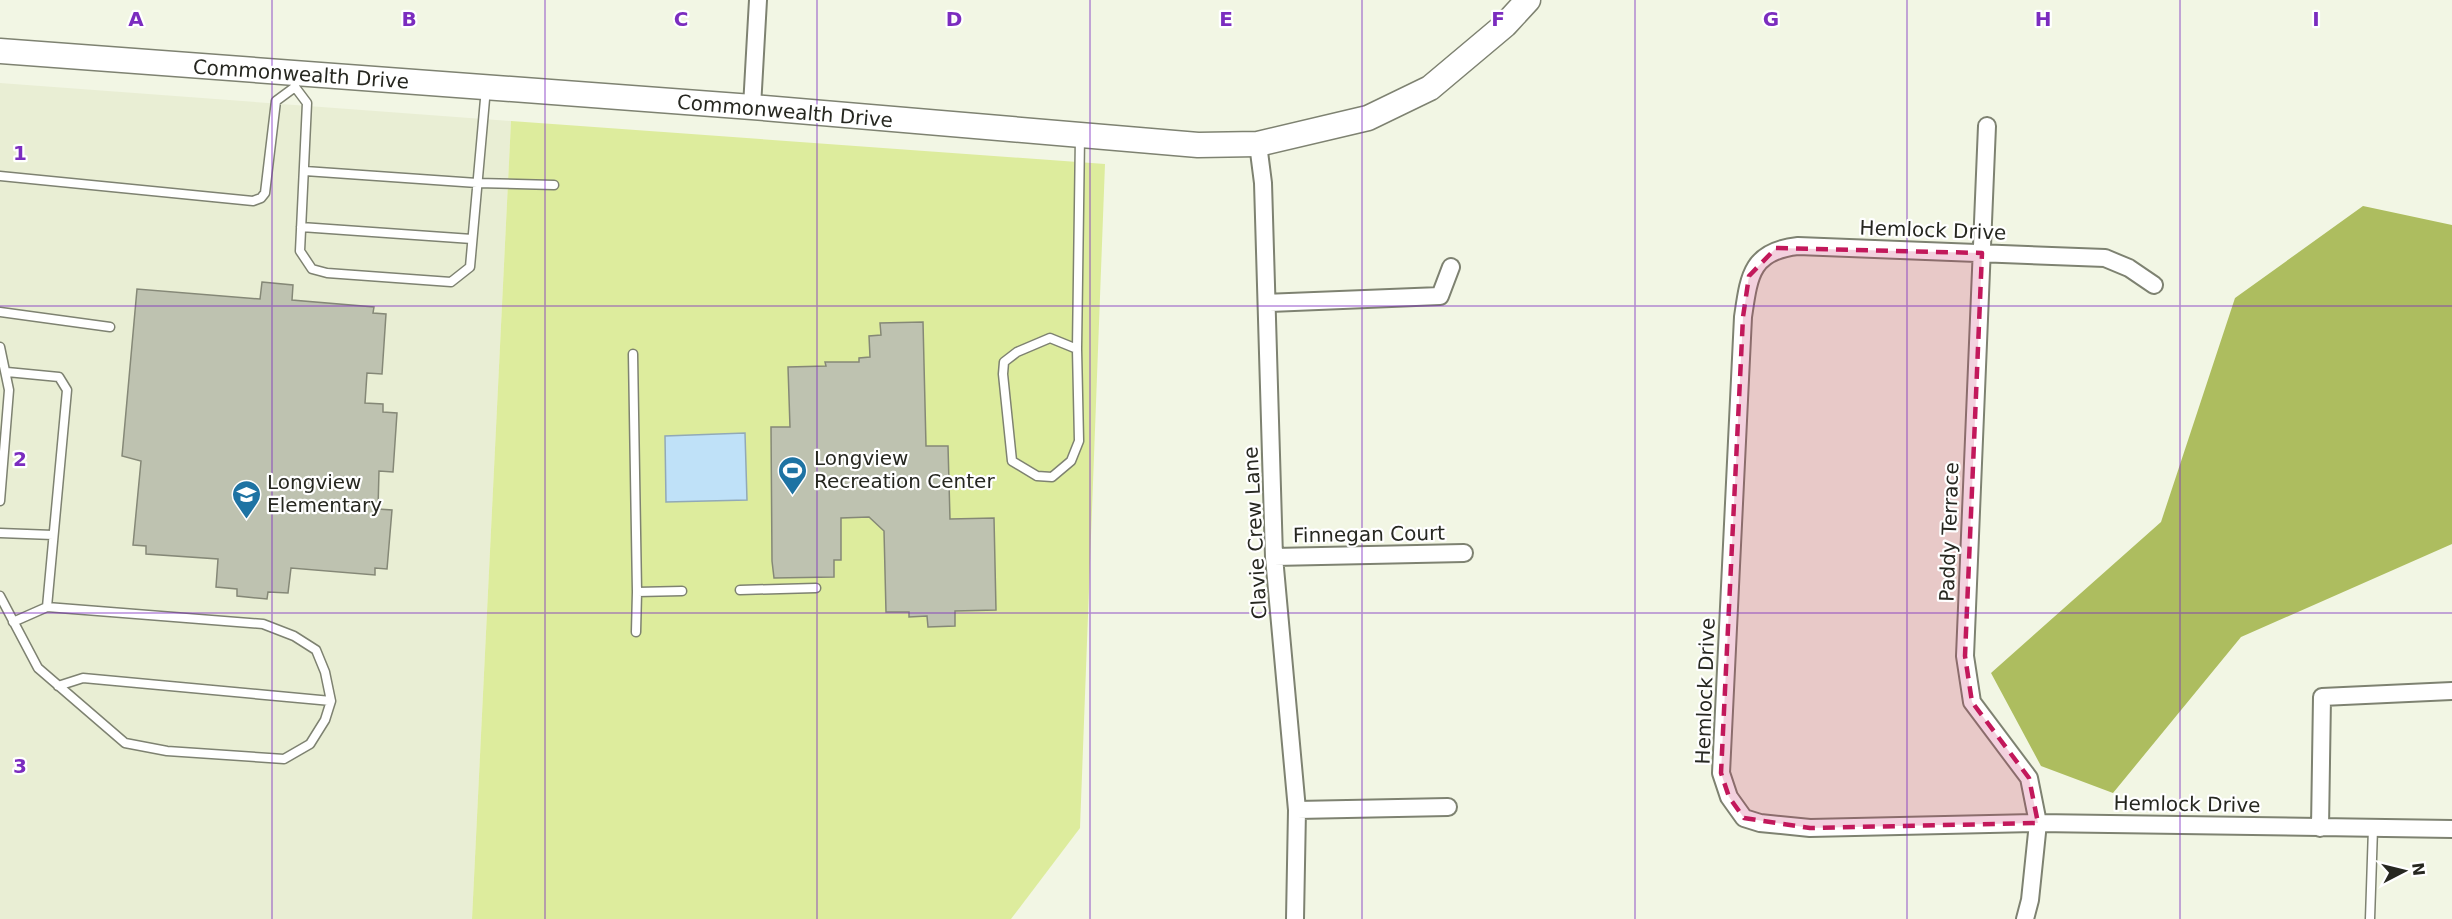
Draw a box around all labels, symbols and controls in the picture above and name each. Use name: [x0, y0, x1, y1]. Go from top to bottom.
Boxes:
text: A: [128, 7, 144, 31]
text: B: [401, 7, 417, 31]
text: C: [674, 7, 688, 31]
text: D: [946, 7, 962, 31]
text: E: [1219, 7, 1233, 31]
text: F: [1491, 7, 1505, 31]
text: G: [1763, 7, 1779, 31]
text: H: [2035, 7, 2051, 31]
text: I: [2312, 7, 2320, 31]
street label: Commonwealth Drive: [192, 54, 410, 94]
street label: Commonwealth Drive: [676, 90, 894, 132]
text: 1: [13, 141, 27, 165]
street label: Hemlock Drive: [1859, 215, 2007, 245]
place label: Longview Recreation Center: [814, 446, 995, 493]
street label: Clavie Crew Lane: [1238, 446, 1272, 620]
text: 2: [13, 447, 27, 471]
sports icon: Longview Recreation Center: [777, 454, 809, 496]
street label: Paddy Terrace: [1935, 462, 1963, 602]
place label: Longview Elementary: [267, 470, 382, 517]
school or university icon: Longview Elementary: [230, 478, 262, 520]
street label: Finnegan Court: [1293, 521, 1445, 547]
street label: Hemlock Drive: [1690, 617, 1720, 765]
text: 3: [13, 754, 27, 778]
street label: Hemlock Drive: [2113, 791, 2261, 817]
north arrow: [2374, 841, 2434, 901]
text: N: [2408, 861, 2429, 877]

